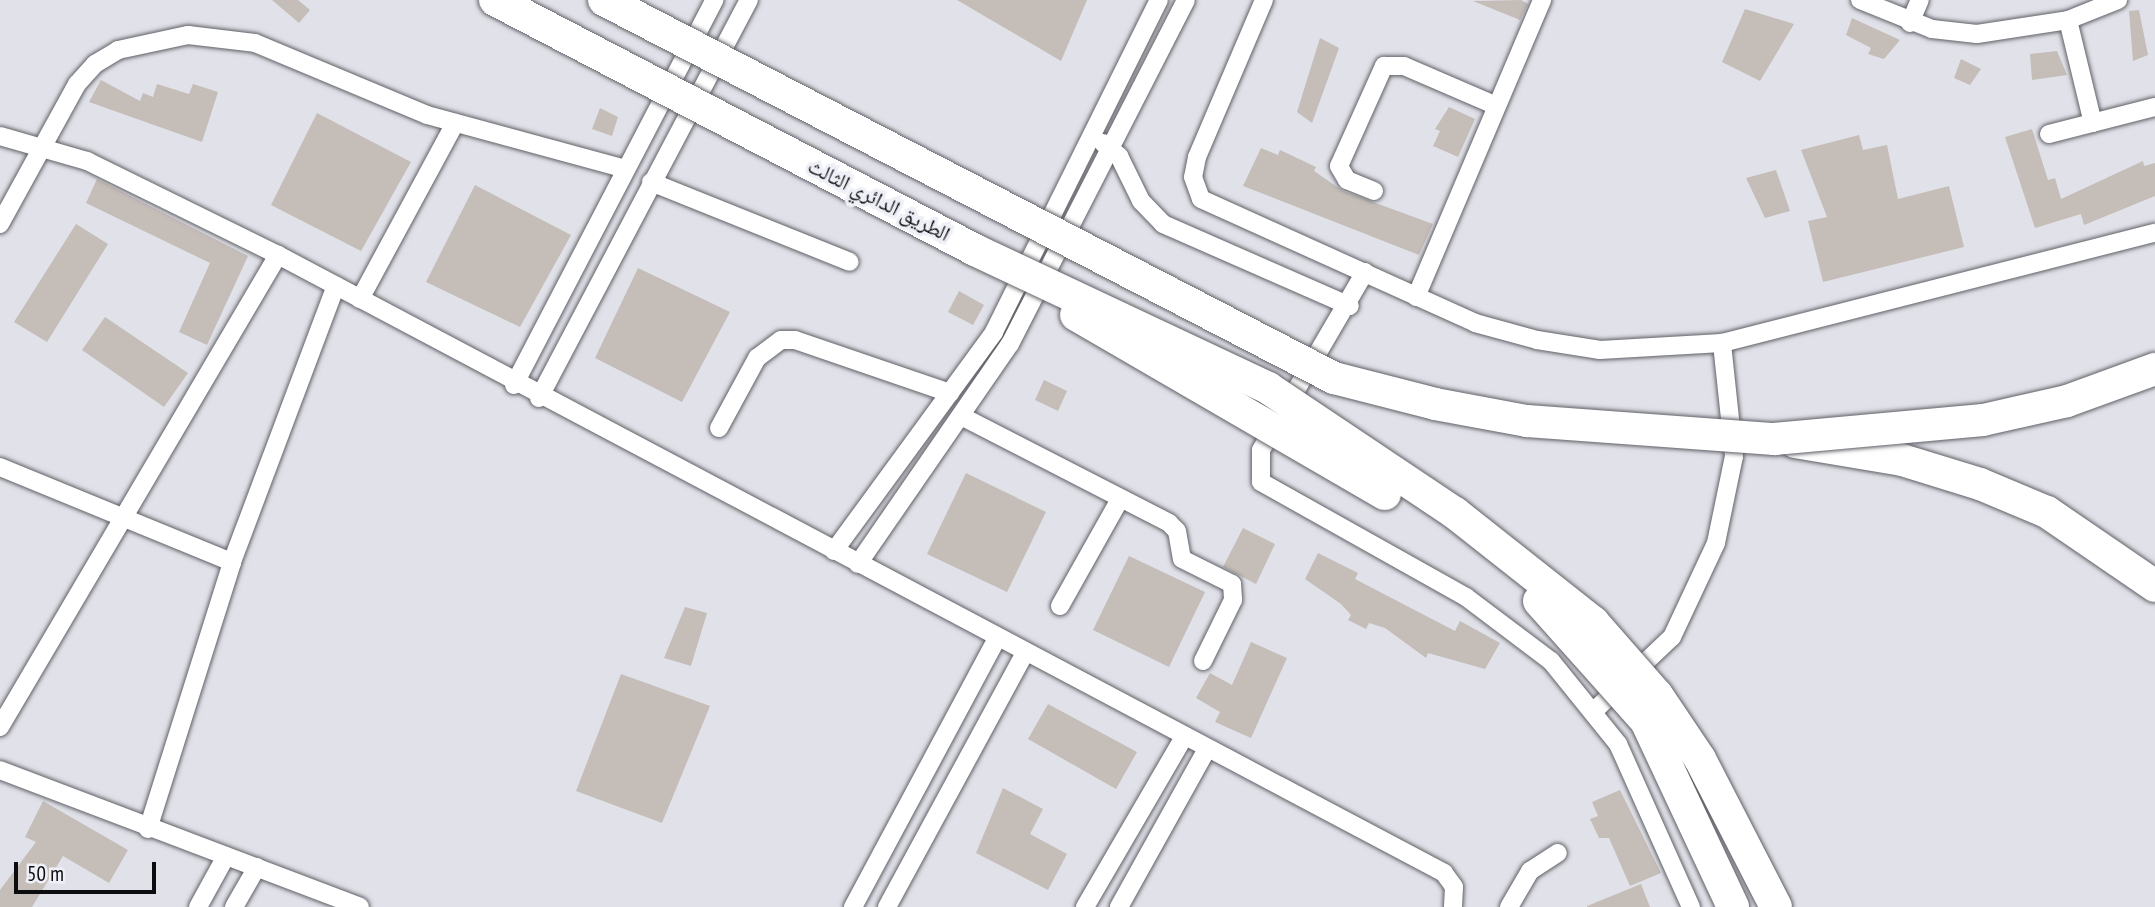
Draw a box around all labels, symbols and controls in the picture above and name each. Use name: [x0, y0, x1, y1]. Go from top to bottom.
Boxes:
street label: الطريق الدائري الثالث: [804, 153, 954, 247]
scale bar: [18, 848, 159, 892]
text: 50 m: [27, 860, 64, 887]

